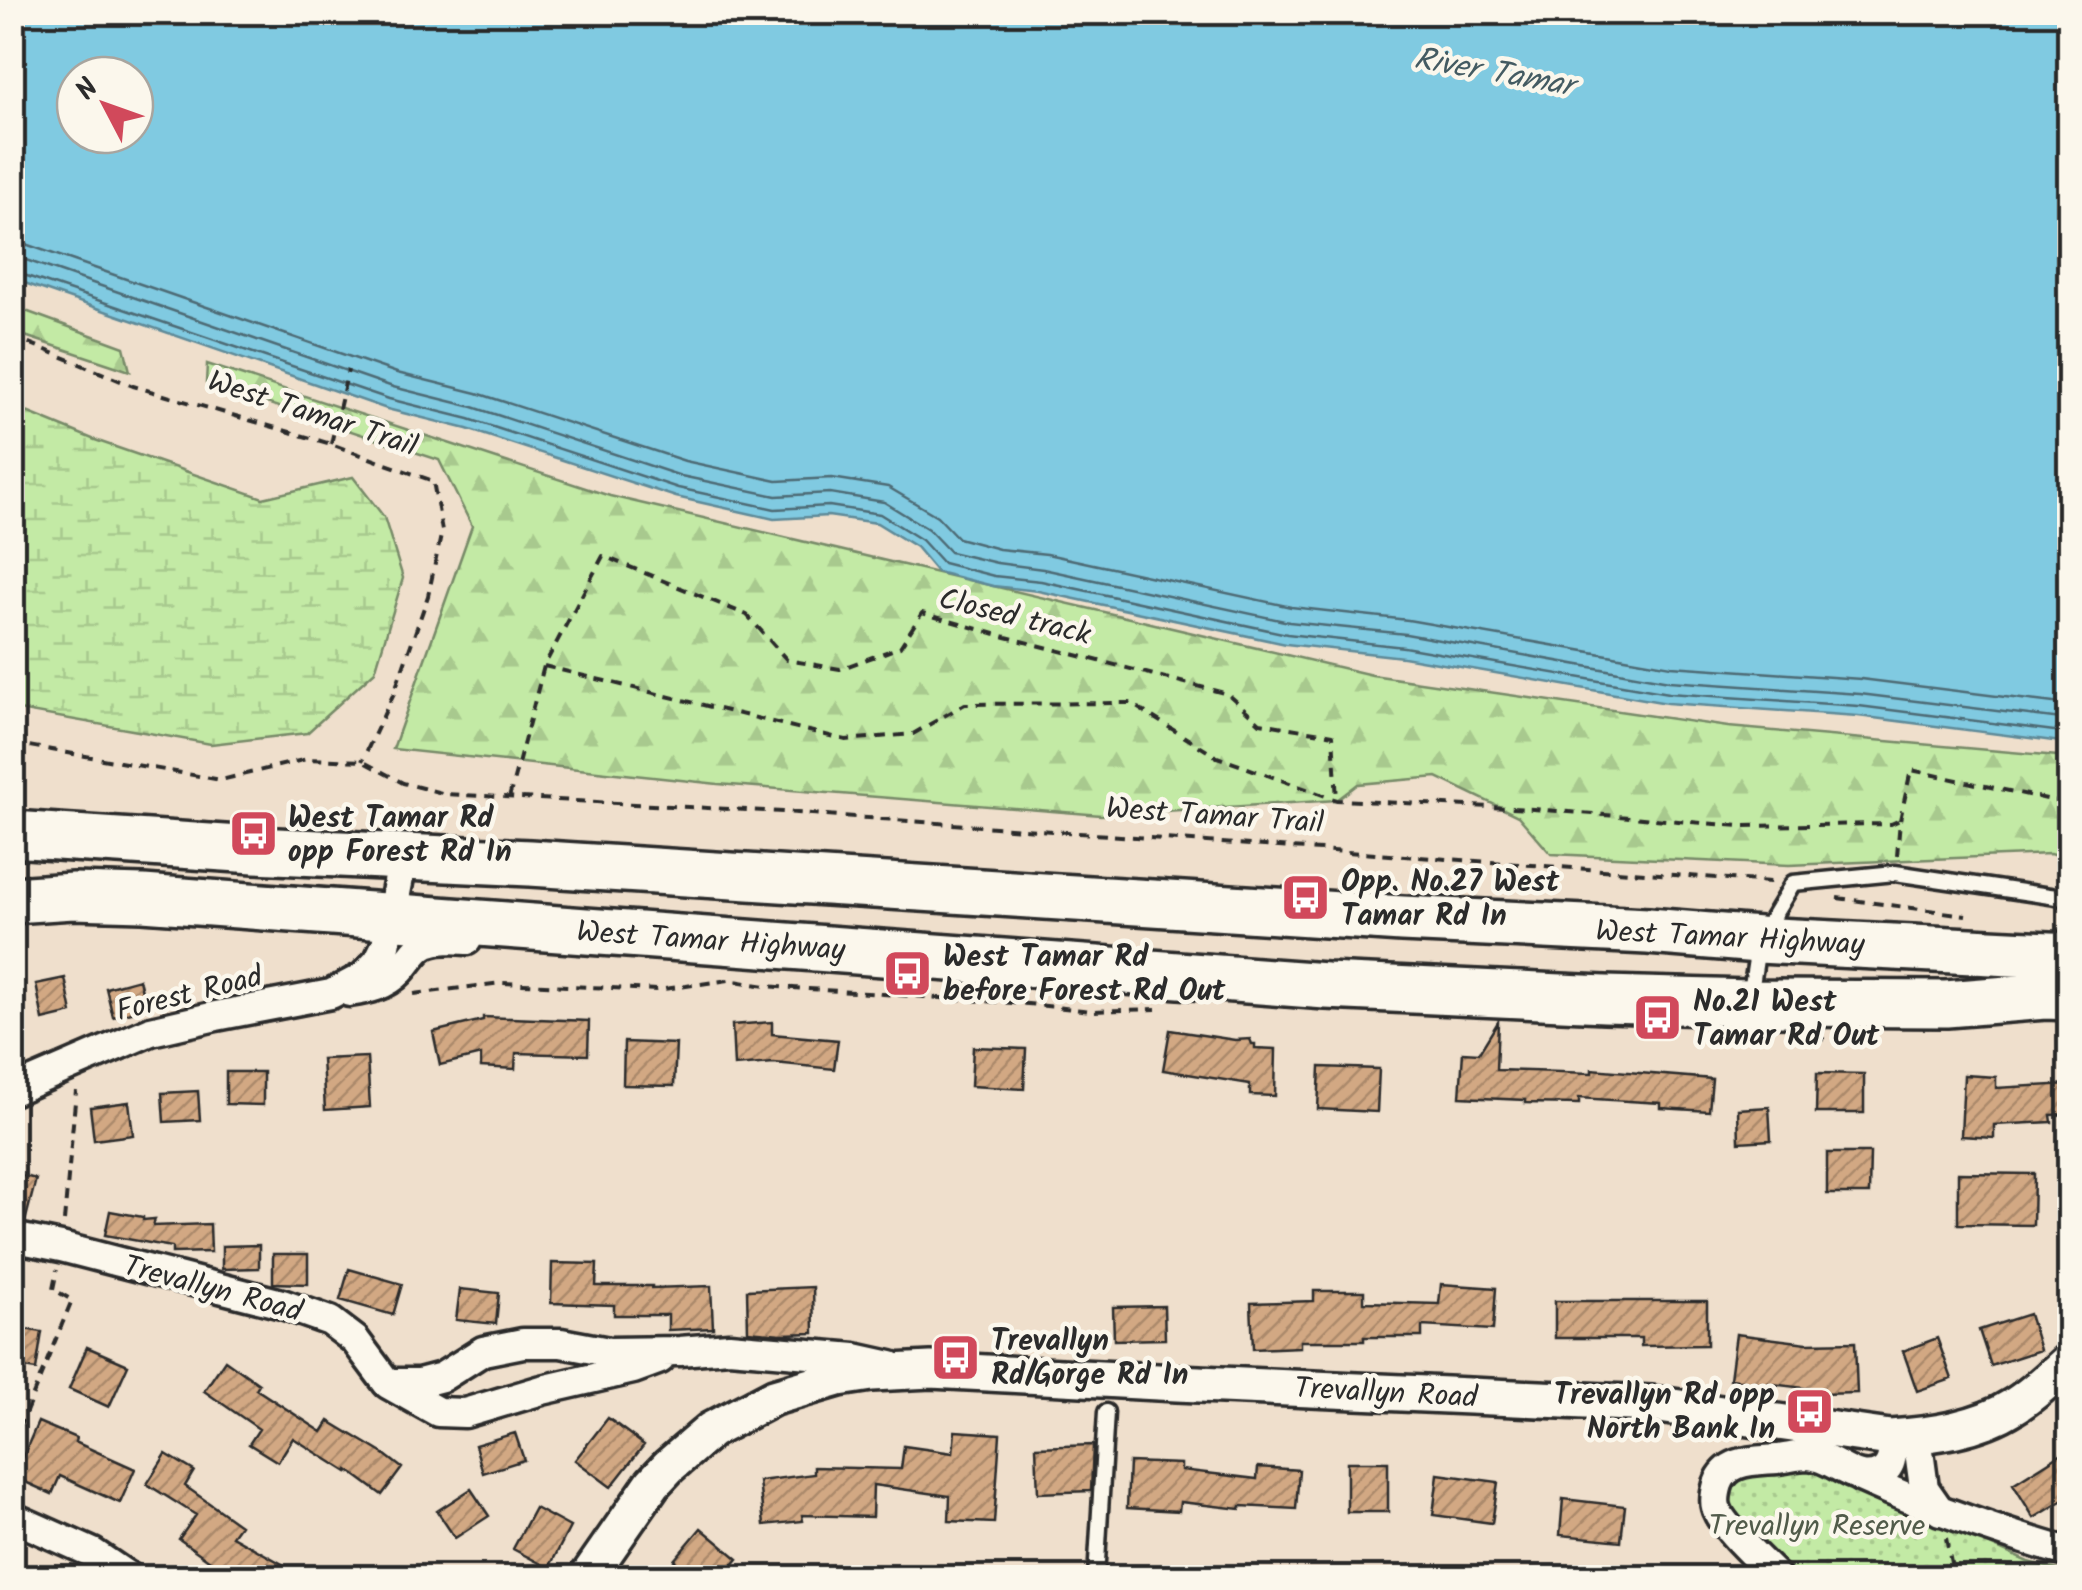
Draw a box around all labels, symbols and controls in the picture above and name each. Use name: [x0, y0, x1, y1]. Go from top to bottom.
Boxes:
water label: River Tamar: [1410, 34, 1583, 114]
north arrow: [55, 55, 155, 155]
text: N: [65, 69, 111, 112]
street label: West Tamar Trail: [201, 358, 423, 471]
street label: Closed track: [933, 576, 1097, 660]
street label: West Tamar Trail: [1104, 785, 1325, 849]
place label: West Tamar Rd opp Forest Rd In: [288, 795, 512, 877]
bus stop icon: West Tamar Rd opp Forest Rd In: [227, 808, 279, 860]
place label: Opp. No.27 West Tamar Rd In: [1341, 859, 1560, 941]
bus stop icon: Opp. No.27 West Tamar Rd In: [1280, 872, 1332, 924]
street label: West Tamar Highway: [1594, 908, 1867, 970]
street label: West Tamar Highway: [575, 909, 848, 975]
place label: West Tamar Rd before Forest Rd Out: [943, 934, 1226, 1016]
bus stop icon: West Tamar Rd before Forest Rd Out: [882, 947, 934, 999]
street label: Forest Road: [111, 953, 269, 1036]
place label: No.21 West Tamar Rd Out: [1693, 979, 1880, 1061]
bus stop icon: No.21 West Tamar Rd Out: [1632, 992, 1684, 1044]
street label: Trevallyn Road: [118, 1243, 308, 1337]
place label: Trevallyn Rd/Gorge Rd In: [991, 1318, 1188, 1400]
bus stop icon: Trevallyn Rd/Gorge Rd In: [930, 1331, 982, 1383]
street label: Trevallyn Road: [1293, 1365, 1480, 1423]
place label: Trevallyn Rd opp North Bank In: [1554, 1372, 1775, 1454]
bus stop icon: Trevallyn Rd opp North Bank In: [1784, 1385, 1836, 1437]
park label: Trevallyn Reserve: [1709, 1503, 1925, 1551]

